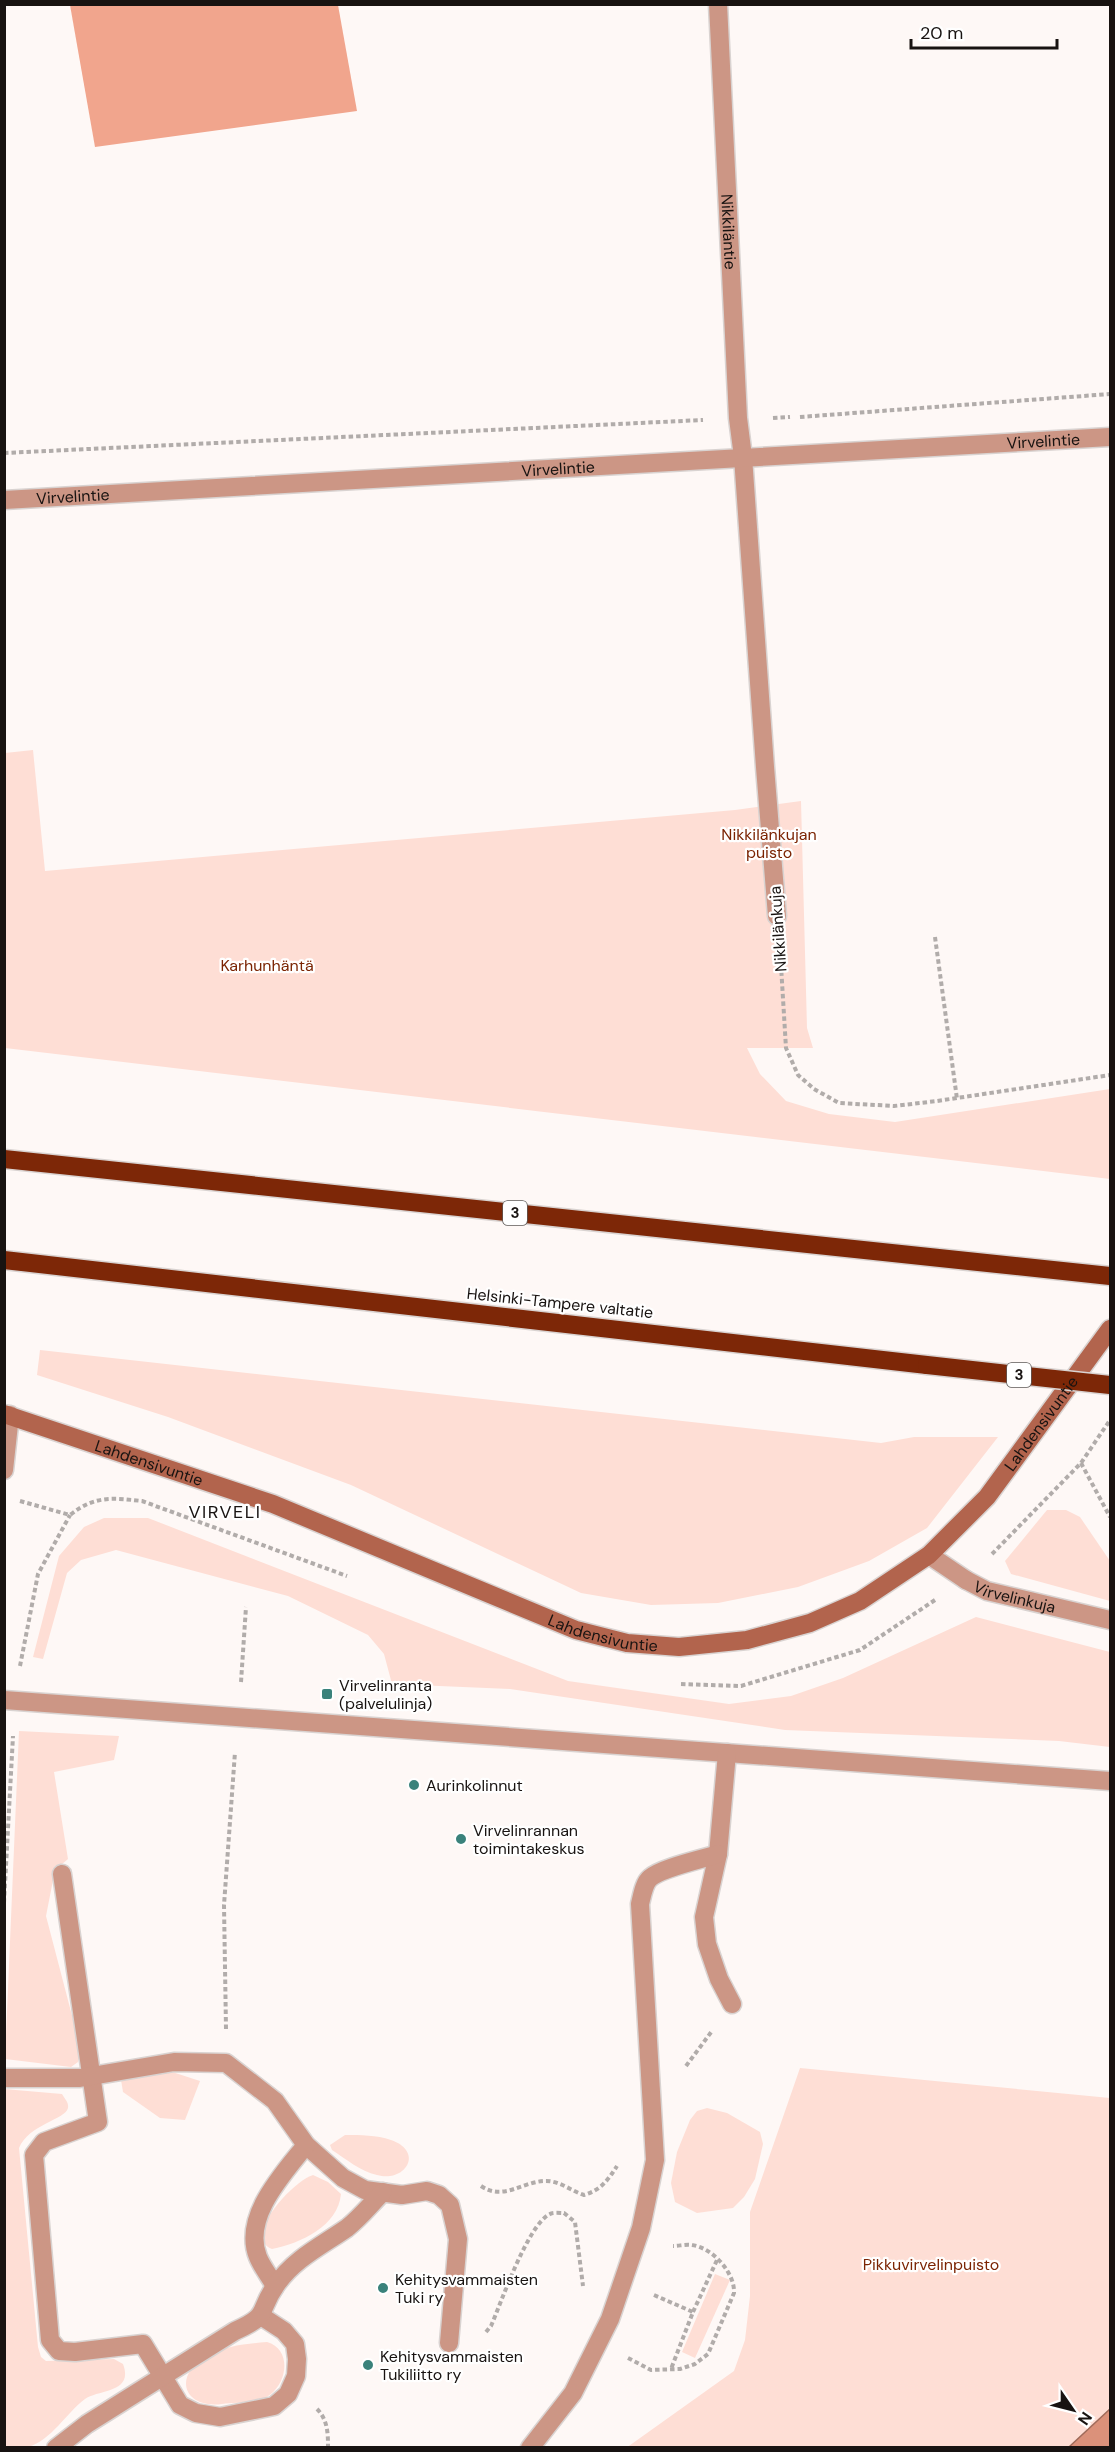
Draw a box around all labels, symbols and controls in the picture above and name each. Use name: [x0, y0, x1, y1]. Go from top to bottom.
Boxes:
scale bar: [911, 12, 1056, 50]
text: 20 m: [920, 21, 963, 45]
street label: Nikkiläntie: [717, 193, 741, 270]
street label: Virvelintie: [1006, 428, 1081, 453]
street label: Virvelintie: [521, 456, 595, 481]
street label: Virvelintie: [36, 484, 110, 509]
park label: Nikkilänkujan puisto: [721, 824, 817, 863]
street label: Nikkilänkuja: [765, 885, 791, 973]
park label: Karhunhäntä: [220, 955, 314, 976]
road number: 3: [503, 1201, 527, 1225]
street label: Helsinki-Tampere valtatie: [466, 1283, 654, 1323]
road number: 3: [1007, 1363, 1031, 1387]
street label: Lahdensivuntie: [999, 1372, 1083, 1475]
street label: Lahdensivuntie: [92, 1435, 206, 1490]
district label: VIRVELI: [189, 1500, 261, 1524]
street label: Virvelinkuja: [970, 1575, 1058, 1617]
street label: Lahdensivuntie: [545, 1609, 659, 1656]
place label: Virvelinranta (palvelulinja): [339, 1675, 432, 1714]
marker: Virvelinranta (palvelulinja): [320, 1687, 334, 1701]
place label: Aurinkolinnut: [426, 1775, 523, 1796]
marker: Aurinkolinnut: [407, 1778, 421, 1792]
place label: Virvelinrannan toimintakeskus: [473, 1820, 585, 1859]
marker: Virvelinrannan toimintakeskus: [454, 1832, 468, 1846]
park label: Pikkuvirvelinpuisto: [863, 2254, 999, 2275]
place label: Kehitysvammaisten Tuki ry: [395, 2269, 538, 2308]
marker: Kehitysvammaisten Tuki ry: [376, 2281, 390, 2295]
place label: Kehitysvammaisten Tukiliitto ry: [380, 2346, 523, 2385]
marker: Kehitysvammaisten Tukiliitto ry: [361, 2358, 375, 2372]
north arrow: [1043, 2380, 1103, 2440]
text: N: [1073, 2408, 1097, 2429]

